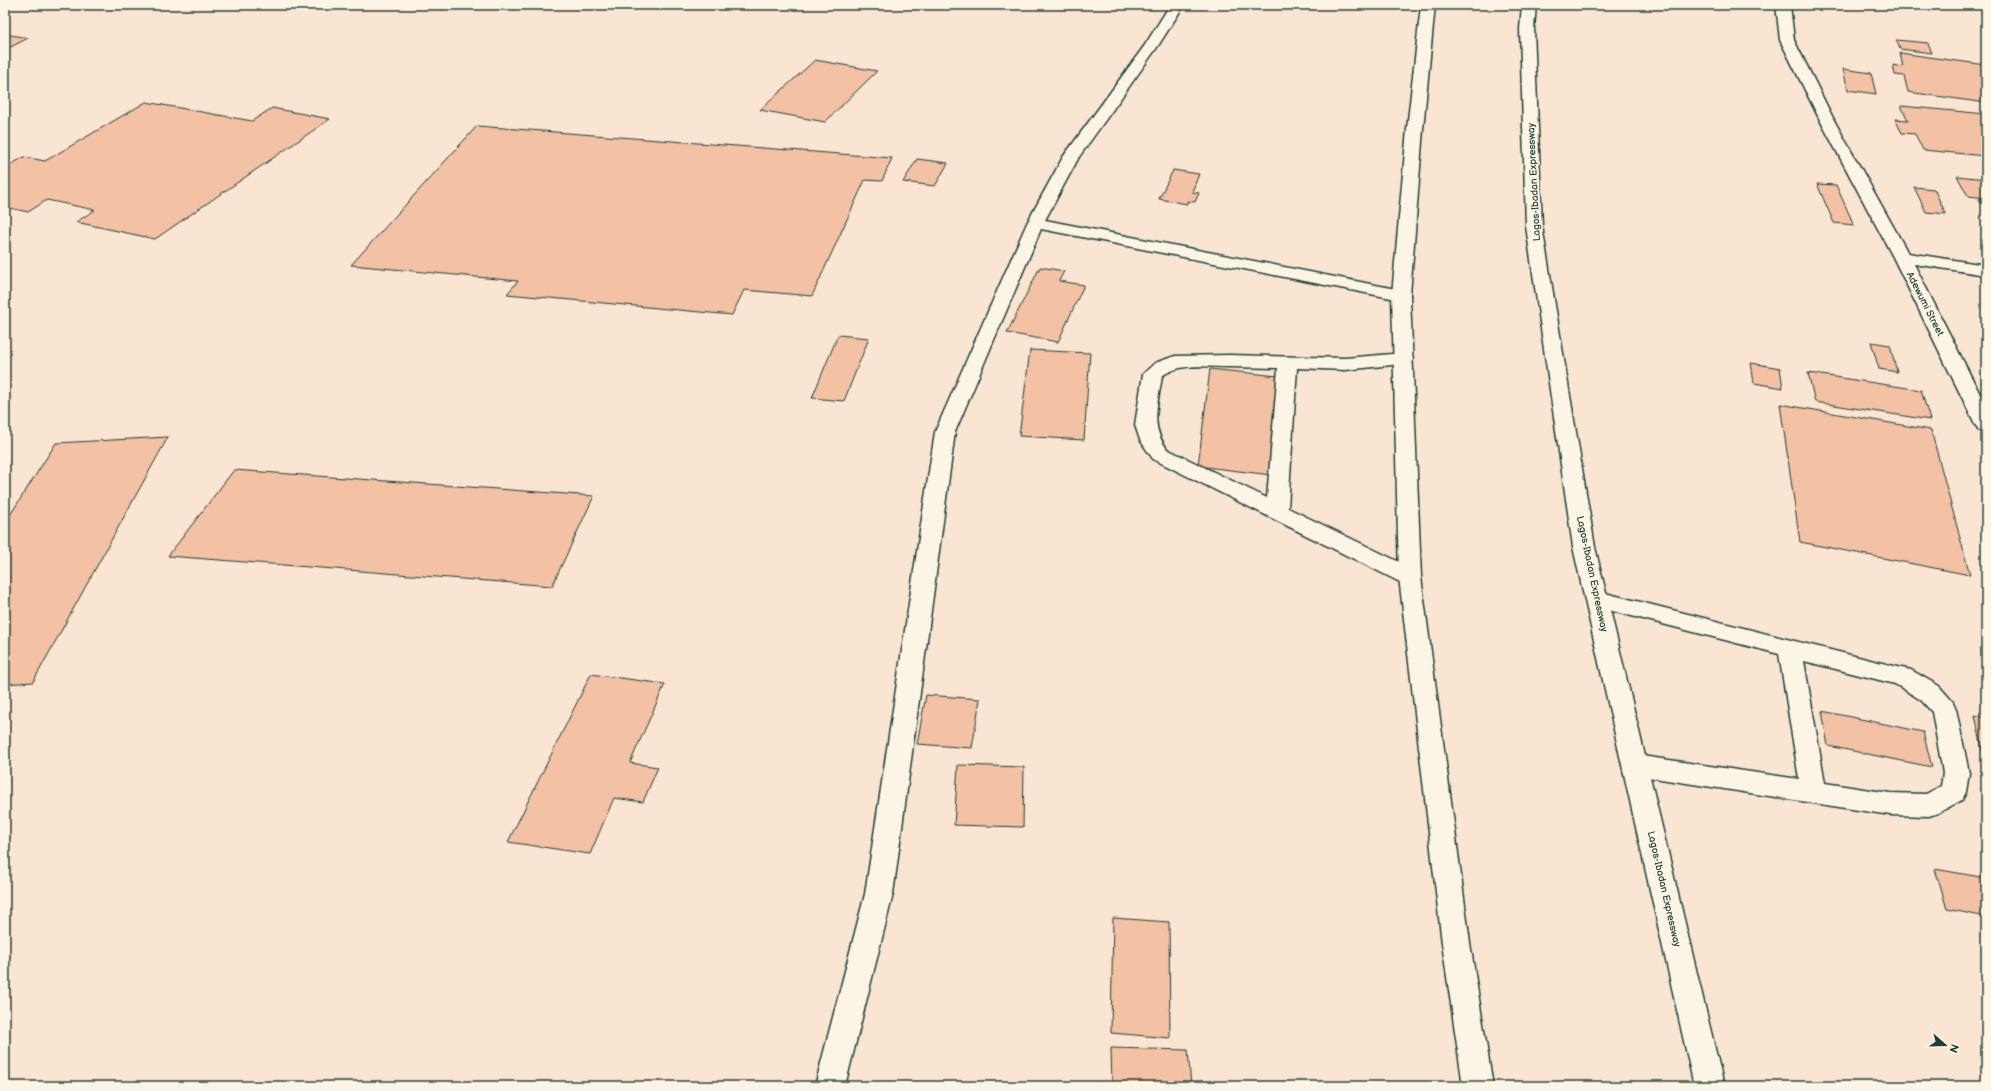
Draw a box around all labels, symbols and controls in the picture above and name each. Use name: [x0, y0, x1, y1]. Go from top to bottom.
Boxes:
street label: Lagos-Ibadan Expressway: [1525, 122, 1543, 241]
street label: Adewumi Street: [1904, 270, 1946, 338]
street label: Lagos-Ibadan Expressway: [1574, 515, 1610, 634]
street label: Lagos-Ibadan Expressway: [1645, 830, 1683, 948]
north arrow: [1925, 1025, 1965, 1065]
text: N: [1946, 1042, 1961, 1054]

